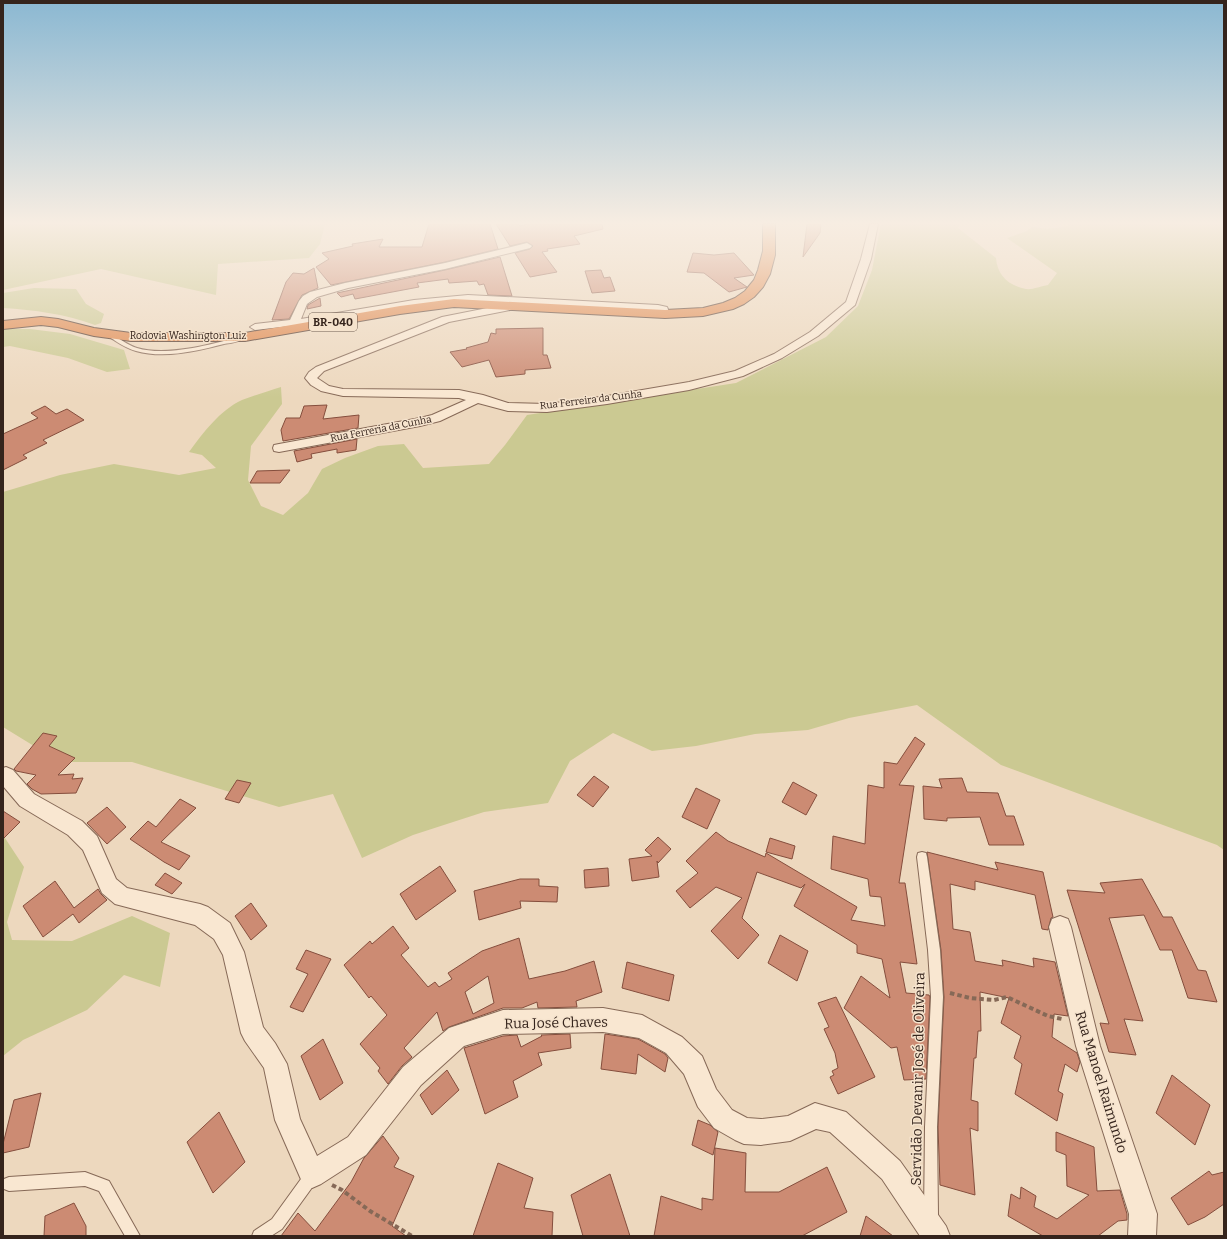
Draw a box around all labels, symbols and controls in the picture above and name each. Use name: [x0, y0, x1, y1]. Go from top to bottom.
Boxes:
road number: BR-040: [309, 313, 357, 331]
street label: Rodovia Washington Luiz: [130, 330, 247, 342]
street label: Rua Ferreira da Cunha: [539, 388, 643, 412]
street label: Rua Ferreria da Cunha: [329, 413, 433, 445]
street label: Servidão Devanir José de Oliveira: [908, 972, 928, 1186]
street label: Rua Manoel Raimundo: [1071, 1009, 1131, 1155]
street label: Rua José Chaves: [504, 1014, 608, 1032]

